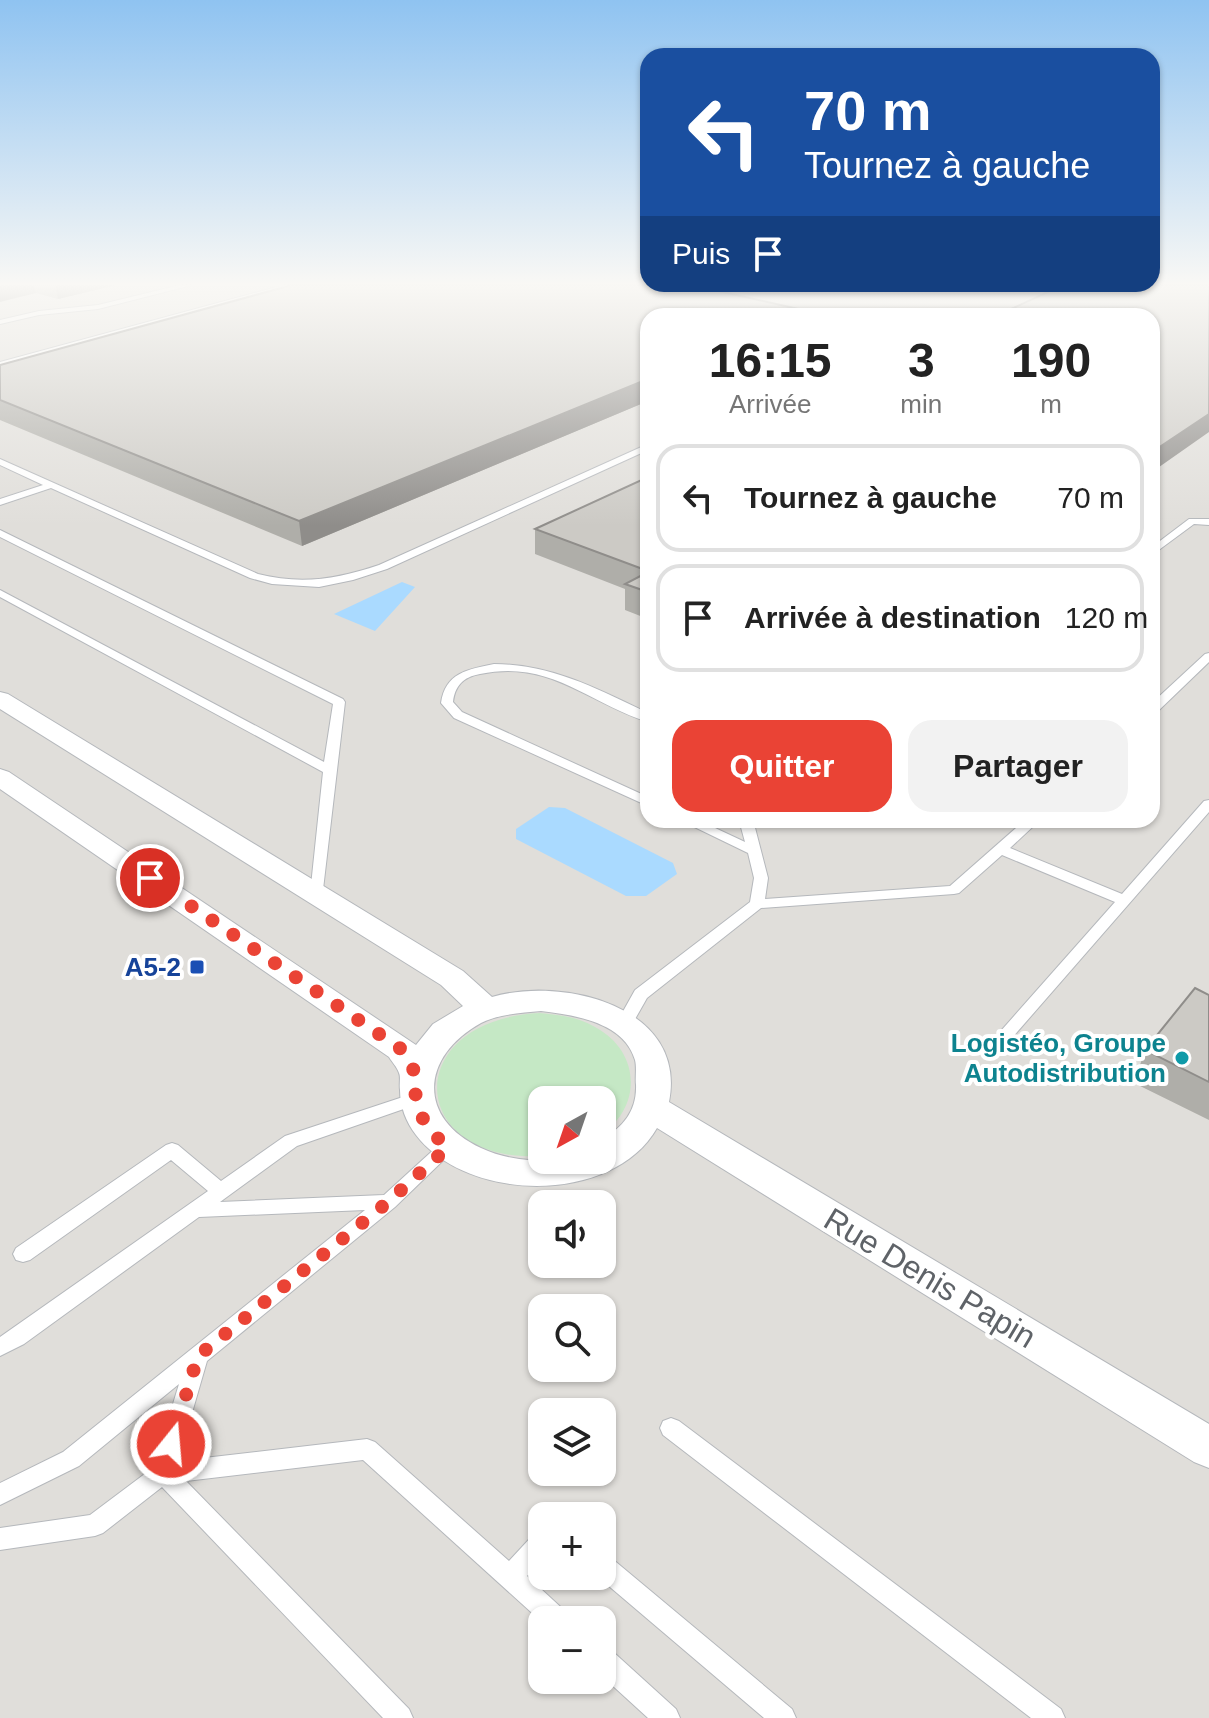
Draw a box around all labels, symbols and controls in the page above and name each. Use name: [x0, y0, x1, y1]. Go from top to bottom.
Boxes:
text: 70 m: [804, 79, 932, 142]
icon: left: [672, 80, 776, 184]
text: Tournez à gauche: [804, 145, 1090, 186]
icon: arrive: [746, 232, 790, 276]
text: Puis: [672, 237, 730, 270]
text: 16:15: [709, 334, 832, 387]
text: 3: [908, 334, 935, 387]
text: 190: [1011, 334, 1091, 387]
text: Arrivée: [729, 389, 811, 419]
text: min: [900, 389, 942, 419]
text: m: [1040, 389, 1062, 419]
icon: left: [676, 476, 720, 520]
text: Tournez à gauche: [744, 481, 997, 514]
text: 70 m: [1057, 481, 1124, 514]
icon: arrive: [676, 596, 720, 640]
text: Arrivée à destination: [744, 601, 1041, 634]
text: 120 m: [1065, 601, 1148, 634]
button: Quitter: [672, 720, 892, 812]
button: Partager: [908, 720, 1128, 812]
pin: [116, 844, 184, 912]
icon: arrive: [128, 856, 172, 900]
place label: A5-2: [125, 952, 181, 982]
marker: A5-2: [188, 958, 206, 976]
place label: Logistéo, Groupe Autodistribution: [951, 1028, 1166, 1088]
marker: Logistéo, Groupe Autodistribution: [1173, 1049, 1191, 1067]
north arrow: [528, 1086, 616, 1174]
map controls: [528, 1086, 616, 1694]
button: sound: [528, 1190, 616, 1278]
street label: Rue Denis Papin: [818, 1201, 1042, 1355]
button: search: [528, 1294, 616, 1382]
button: layers: [528, 1398, 616, 1486]
position arrow: [129, 1402, 213, 1486]
button: +: [528, 1502, 616, 1590]
button: −: [528, 1606, 616, 1694]

